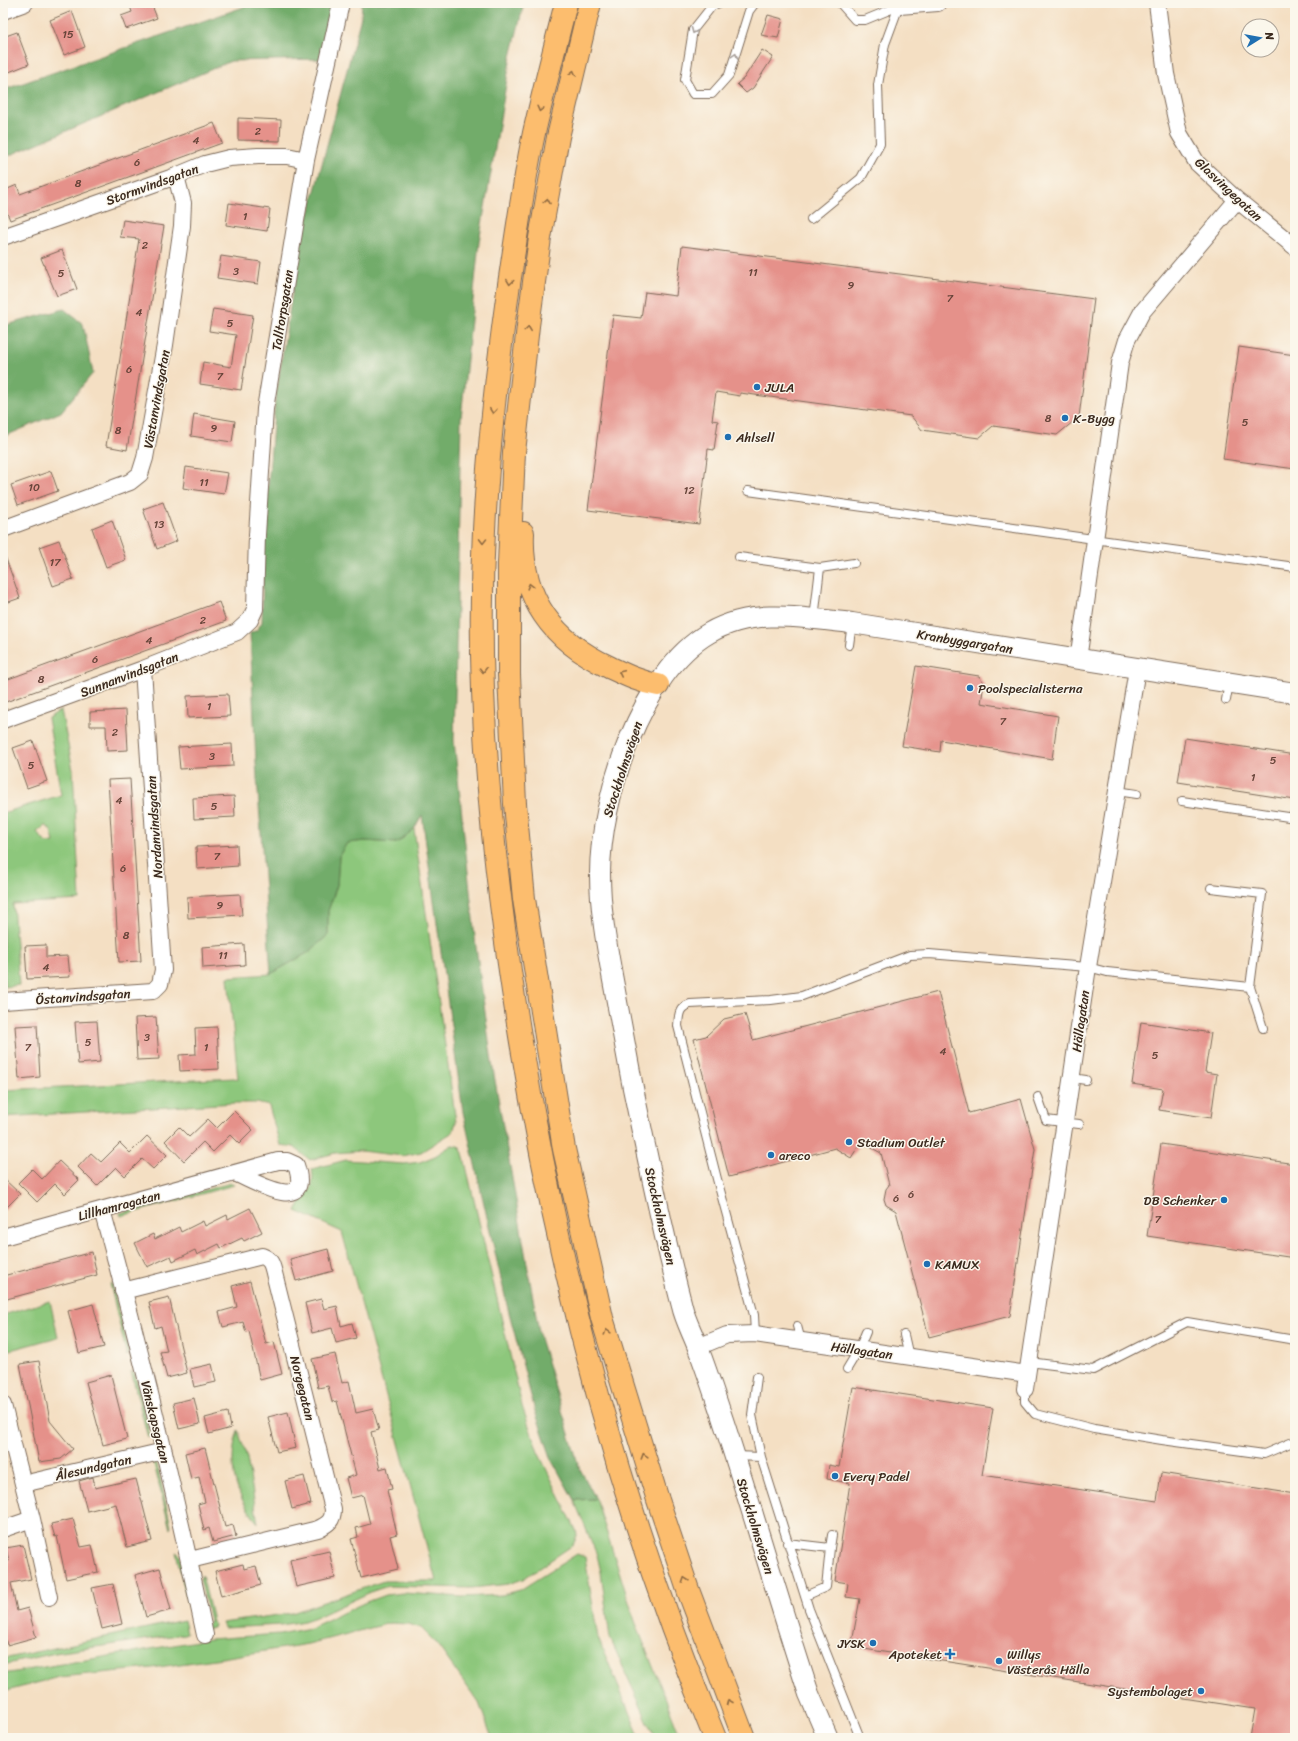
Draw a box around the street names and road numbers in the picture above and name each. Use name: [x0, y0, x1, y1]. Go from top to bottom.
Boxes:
street label: Glasvingegatan: [1189, 152, 1268, 227]
street label: Stormvindsgatan: [103, 157, 202, 212]
street label: Talltorpsgatan: [265, 268, 300, 352]
street label: Västanvindsgatan: [136, 348, 176, 450]
street label: Kranbyggargatan: [915, 623, 1015, 660]
street label: Sunnanvindsgatan: [76, 645, 182, 704]
street label: Stockholmsvägen: [596, 718, 649, 820]
street label: Nordanvindsgatan: [139, 775, 170, 879]
street label: Östanvindsgatan: [35, 982, 131, 1011]
street label: Hällagatan: [1065, 989, 1096, 1053]
street label: Stockholmsvägen: [638, 1165, 683, 1267]
street label: Lillhamragatan: [75, 1183, 163, 1228]
street label: Hällagatan: [830, 1335, 894, 1366]
street label: Norgegatan: [283, 1353, 322, 1423]
street label: Vänskapsgatan: [134, 1378, 177, 1466]
street label: Ålesundgatan: [52, 1448, 134, 1488]
street label: Stockholmsvägen: [730, 1475, 781, 1577]

